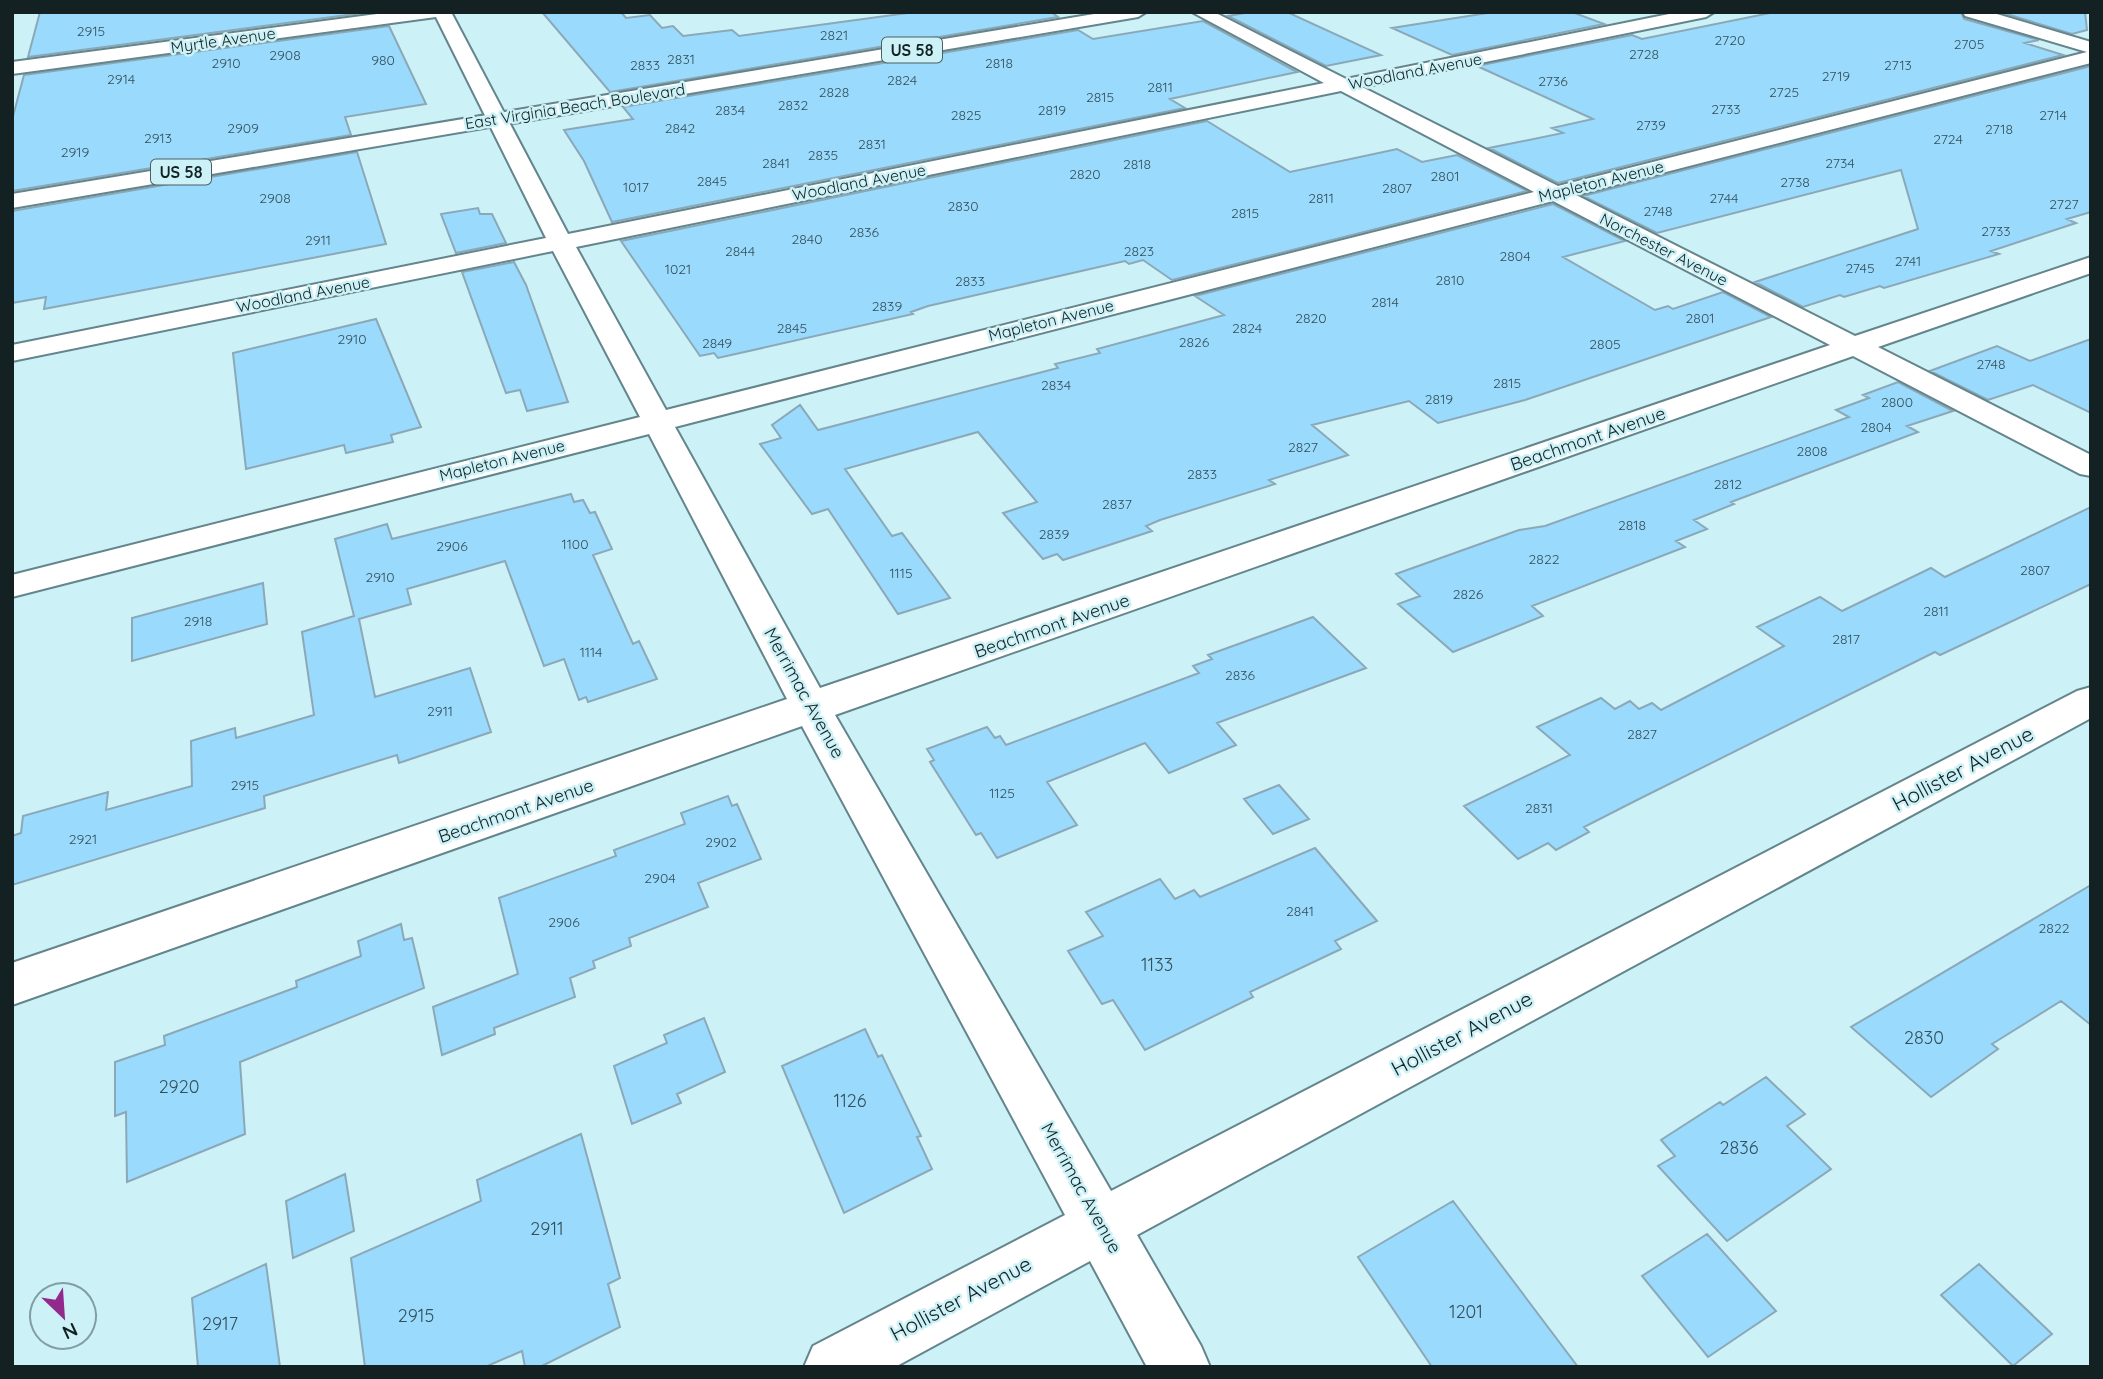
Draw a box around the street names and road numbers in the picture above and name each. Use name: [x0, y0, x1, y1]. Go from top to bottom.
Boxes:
street label: Myrtle Avenue: [169, 23, 277, 57]
road number: US 58: [882, 38, 942, 62]
street label: Woodland Avenue: [1347, 48, 1483, 94]
street label: East Virginia Beach Boulevard: [464, 79, 686, 133]
street label: Mapleton Avenue: [1536, 156, 1666, 206]
street label: Woodland Avenue: [791, 159, 927, 205]
road number: US 58: [151, 160, 211, 184]
street label: Norchester Avenue: [1597, 208, 1731, 290]
street label: Woodland Avenue: [235, 271, 371, 317]
street label: Mapleton Avenue: [986, 295, 1116, 345]
street label: Beachmont Avenue: [1507, 401, 1668, 476]
street label: Mapleton Avenue: [437, 435, 567, 485]
street label: Beachmont Avenue: [971, 588, 1132, 663]
street label: Merrimac Avenue: [759, 623, 850, 762]
street label: Hollister Avenue: [1887, 720, 2038, 816]
street label: Beachmont Avenue: [435, 773, 596, 848]
street label: Hollister Avenue: [1386, 985, 1537, 1081]
street label: Merrimac Avenue: [1036, 1118, 1127, 1257]
street label: Hollister Avenue: [885, 1250, 1036, 1346]

